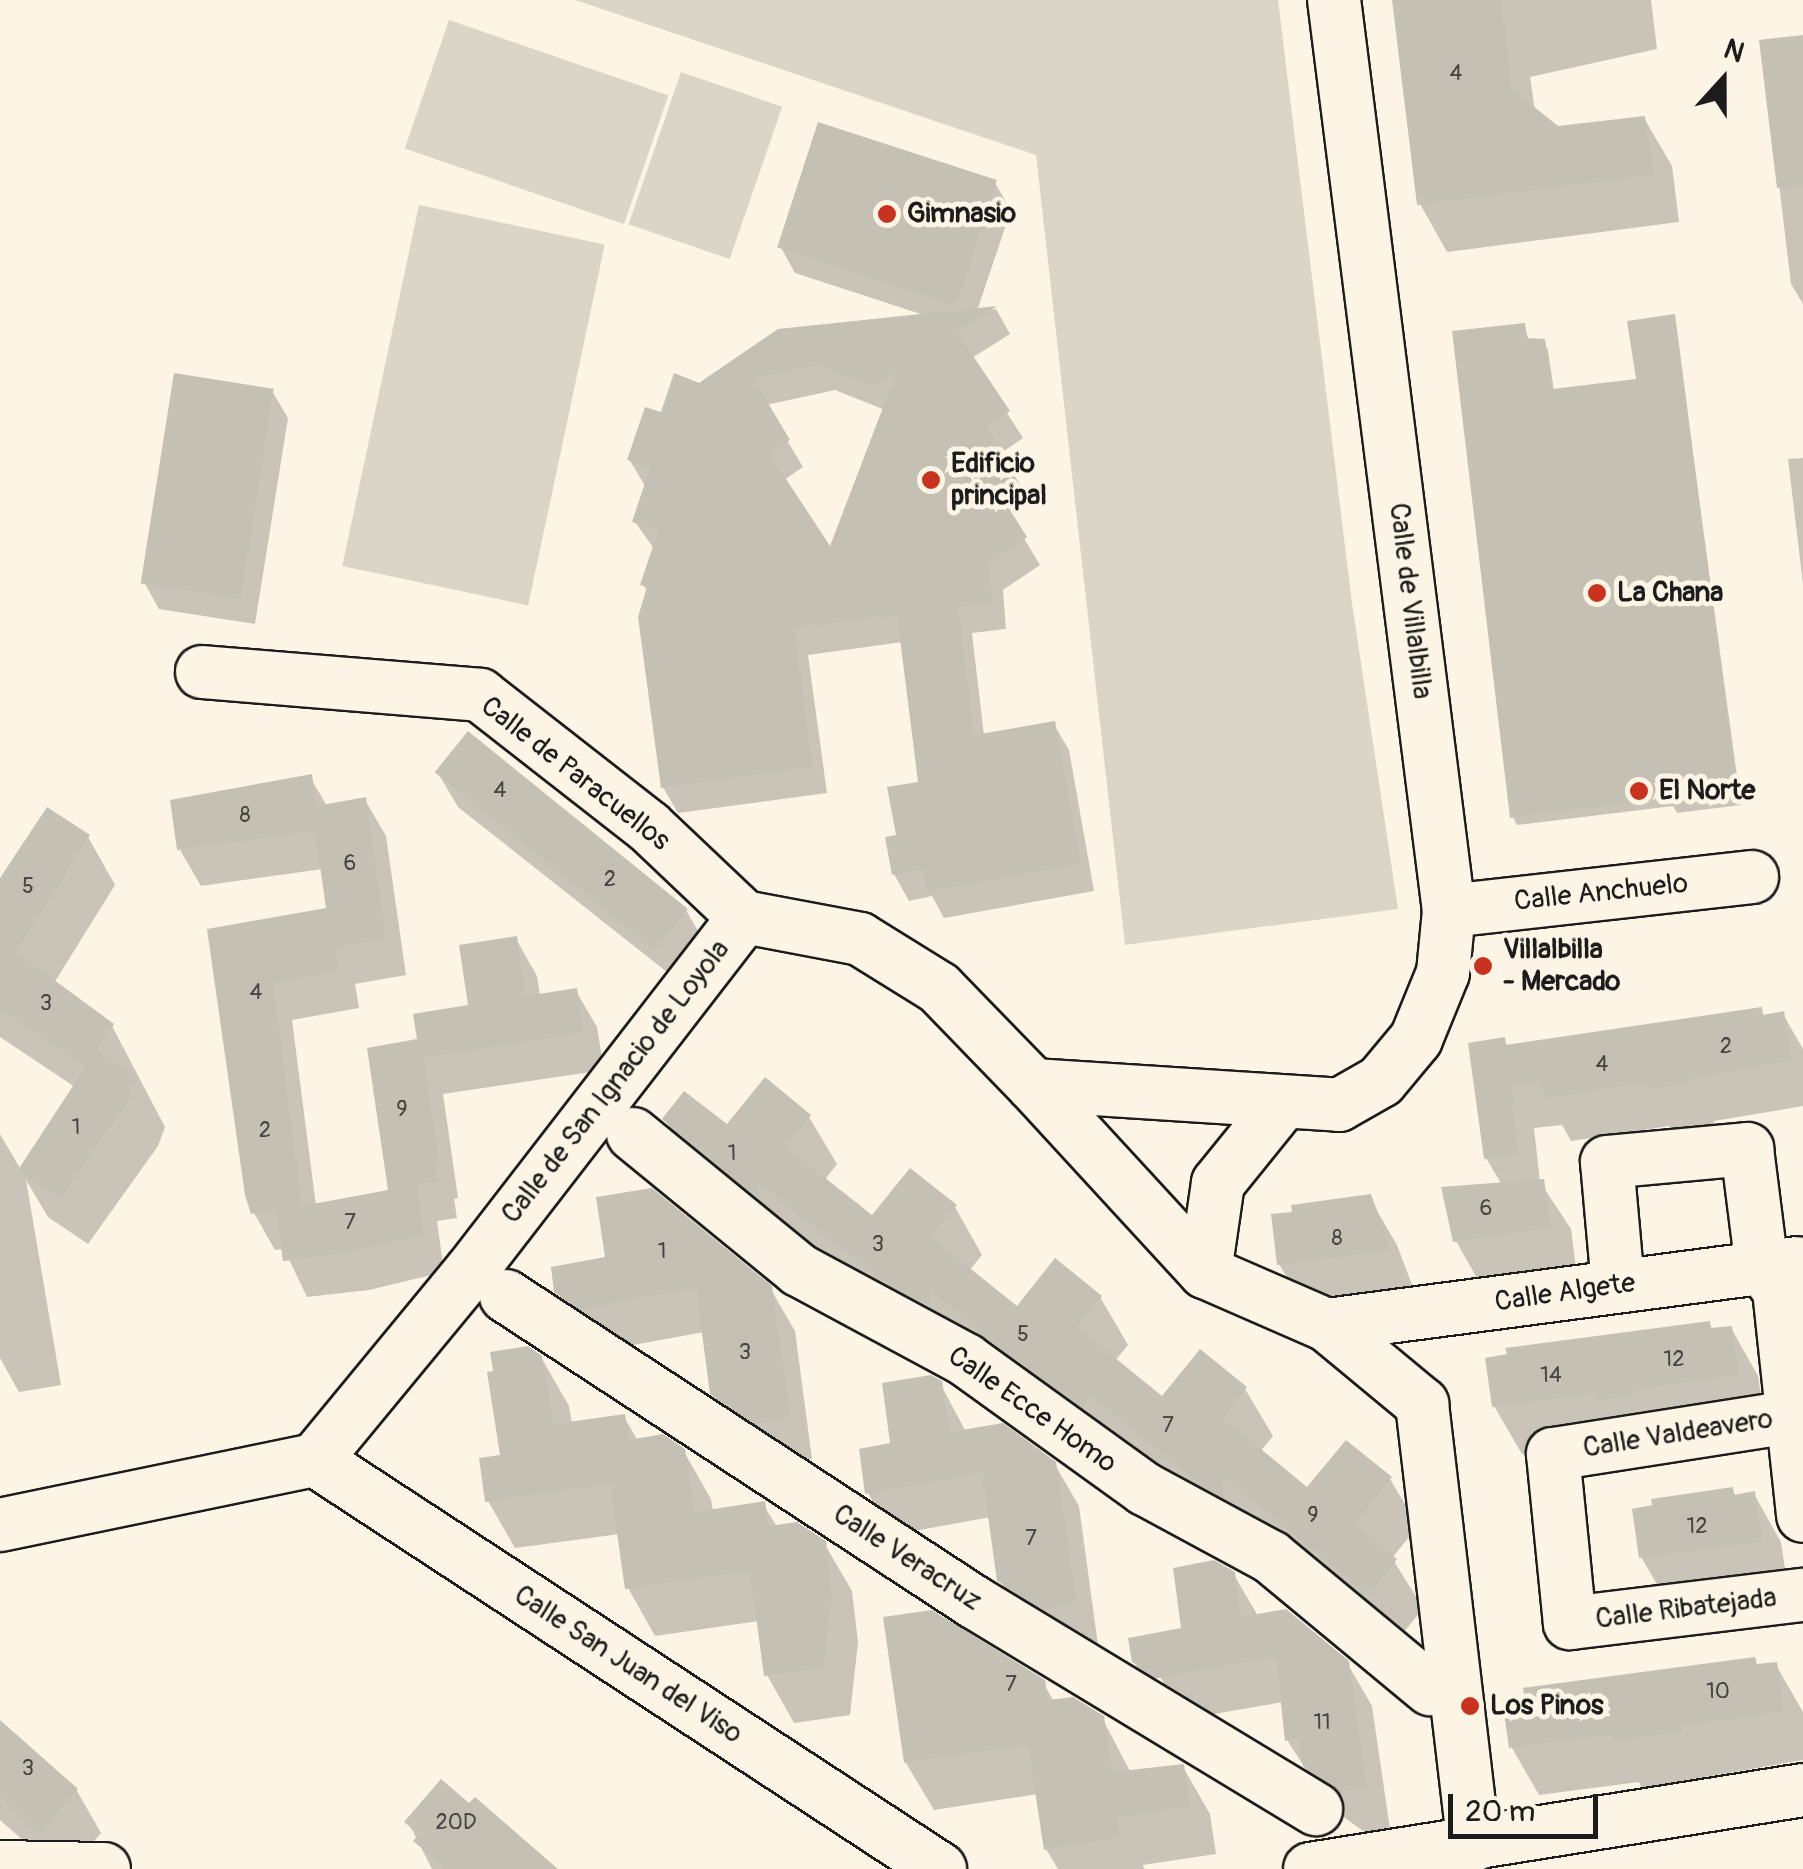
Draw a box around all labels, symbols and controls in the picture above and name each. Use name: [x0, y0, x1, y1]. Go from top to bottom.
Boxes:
north arrow: [1673, 30, 1773, 130]
text: N: [1719, 32, 1749, 71]
house number: 4: [1450, 61, 1462, 87]
place label: Gimnasio: [907, 197, 1016, 231]
marker: Gimnasio: [876, 203, 898, 225]
place label: Edificio principal: [951, 447, 1047, 513]
marker: Edificio principal: [920, 469, 942, 491]
street label: Calle de Villalbilla: [1381, 501, 1439, 701]
place label: La Chana: [1617, 576, 1723, 610]
marker: La Chana: [1586, 582, 1608, 604]
street label: Calle de Paracuellos: [474, 690, 676, 858]
place label: El Norte: [1659, 774, 1755, 808]
house number: 4: [494, 778, 506, 804]
marker: El Norte: [1628, 780, 1650, 802]
house number: 8: [239, 803, 251, 829]
house number: 6: [344, 851, 356, 877]
house number: 2: [604, 867, 616, 893]
street label: Calle Anchuelo: [1512, 867, 1690, 919]
house number: 5: [22, 874, 34, 900]
place label: Villalbilla - Mercado: [1503, 933, 1620, 999]
street label: Calle de San Ignacio de Loyola: [495, 934, 737, 1230]
marker: Villalbilla - Mercado: [1472, 955, 1494, 977]
house number: 4: [250, 980, 262, 1006]
house number: 3: [40, 991, 52, 1017]
house number: 2: [1720, 1034, 1732, 1060]
house number: 4: [1596, 1052, 1608, 1078]
house number: 9: [396, 1097, 408, 1123]
house number: 1: [72, 1115, 80, 1141]
house number: 2: [259, 1118, 271, 1144]
house number: 1: [728, 1141, 736, 1167]
house number: 6: [1480, 1196, 1492, 1222]
house number: 7: [344, 1210, 356, 1236]
house number: 8: [1331, 1226, 1343, 1252]
house number: 3: [872, 1232, 884, 1258]
house number: 1: [658, 1239, 666, 1265]
street label: Calle Algete: [1493, 1267, 1637, 1319]
house number: 5: [1017, 1322, 1029, 1348]
street label: Calle Ecce Homo: [941, 1339, 1123, 1481]
house number: 3: [739, 1340, 751, 1366]
house number: 12: [1664, 1347, 1684, 1373]
house number: 14: [1540, 1363, 1562, 1389]
street label: Calle Valdeavero: [1581, 1402, 1775, 1466]
house number: 7: [1162, 1413, 1174, 1439]
street label: Calle Veracruz: [827, 1498, 987, 1618]
house number: 9: [1307, 1503, 1319, 1529]
house number: 12: [1687, 1514, 1707, 1540]
house number: 7: [1025, 1526, 1037, 1552]
street label: Calle San Juan del Viso: [508, 1579, 748, 1751]
street label: Calle Ribatejada: [1594, 1581, 1778, 1637]
house number: 7: [1005, 1672, 1017, 1698]
house number: 10: [1706, 1679, 1730, 1705]
place label: Los Pinos: [1490, 1689, 1604, 1723]
marker: Los Pinos: [1459, 1695, 1481, 1717]
house number: 11: [1313, 1710, 1331, 1736]
house number: 3: [22, 1756, 34, 1782]
scale bar: [1453, 1774, 1603, 1836]
text: 20 m: [1465, 1793, 1535, 1830]
house number: 20D: [435, 1810, 477, 1836]

